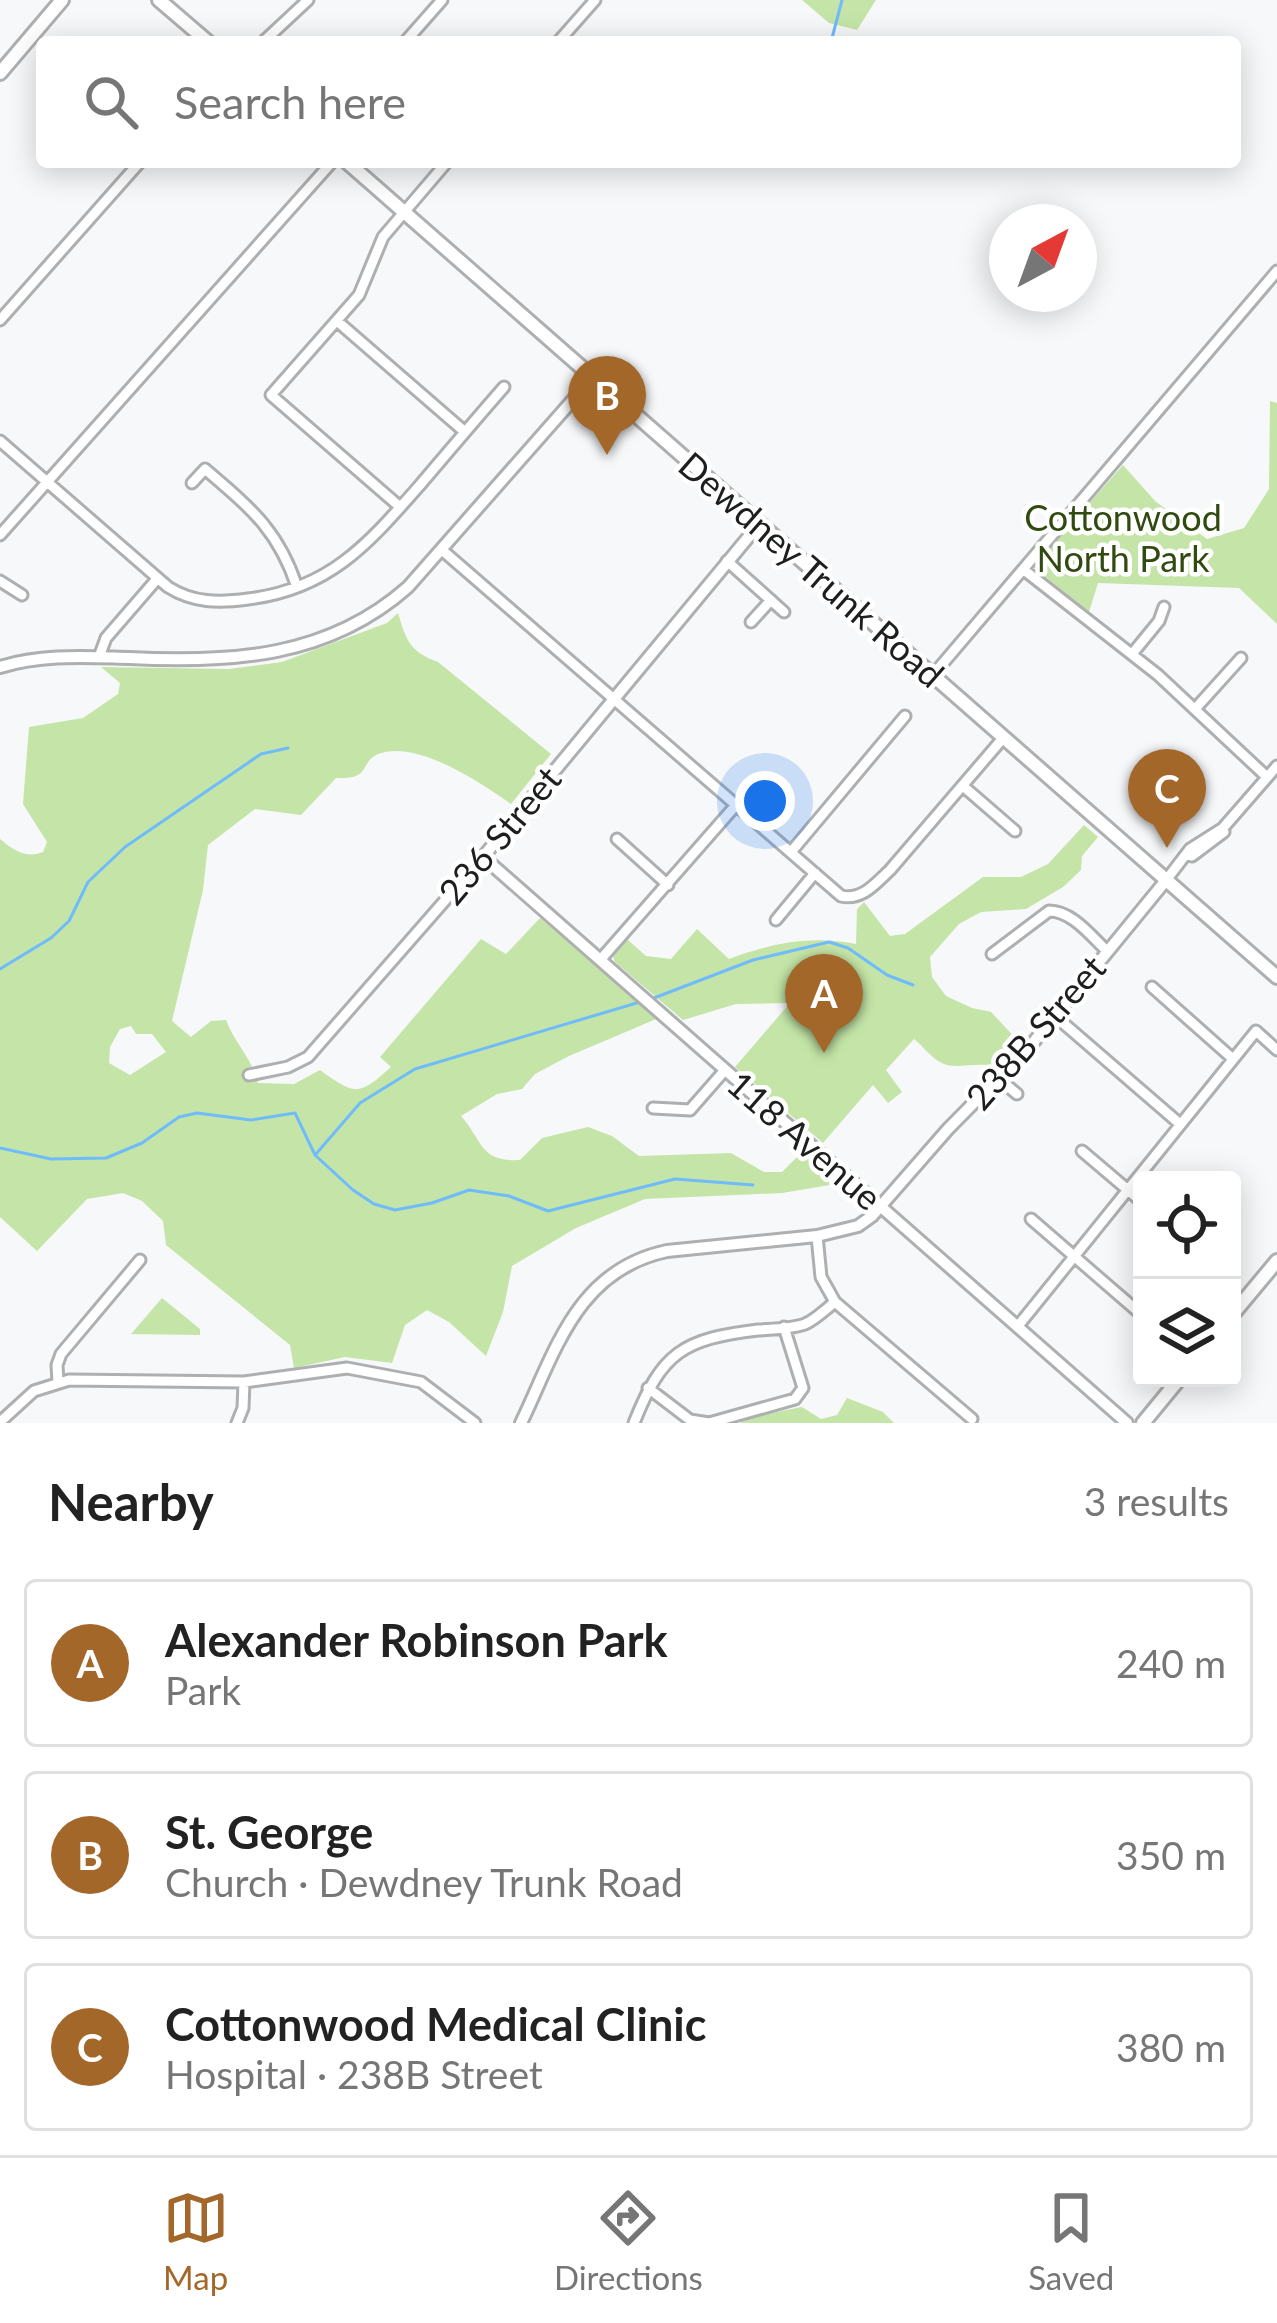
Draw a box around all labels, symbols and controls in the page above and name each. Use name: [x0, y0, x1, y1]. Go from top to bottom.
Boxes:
search box: [36, 36, 1241, 168]
icon: search: [78, 69, 144, 135]
text: Search here: [174, 75, 406, 129]
north arrow: [989, 204, 1097, 312]
pin: B: [568, 356, 646, 455]
street label: Dewdney Trunk Road: [671, 442, 953, 696]
park label: Cottonwood North Park: [1024, 495, 1222, 580]
pin: C: [1128, 749, 1206, 848]
street label: 236 Street: [429, 757, 569, 913]
your location: [735, 771, 795, 831]
street label: 238B Street: [956, 946, 1114, 1118]
pin: A: [785, 954, 863, 1053]
street label: 118 Avenue: [719, 1061, 891, 1219]
map controls: [1133, 1171, 1241, 1387]
button: locate: [1133, 1171, 1241, 1279]
button: layers: [1133, 1279, 1241, 1387]
text: Nearby: [48, 1471, 214, 1532]
text: 3 results: [1084, 1478, 1229, 1524]
text: Alexander Robinson Park: [165, 1613, 668, 1667]
text: A: [76, 1640, 104, 1686]
text: 240 m: [1116, 1640, 1226, 1686]
text: Park: [165, 1667, 241, 1713]
text: St. George: [165, 1805, 373, 1859]
text: B: [77, 1832, 103, 1878]
text: 350 m: [1116, 1832, 1226, 1878]
text: Church · Dewdney Trunk Road: [165, 1859, 683, 1905]
text: Cottonwood Medical Clinic: [165, 1997, 706, 2051]
text: C: [77, 2024, 103, 2070]
text: 380 m: [1116, 2024, 1226, 2070]
text: Hospital · 238B Street: [165, 2051, 543, 2097]
tab: Map: [163, 2185, 229, 2297]
tab: Directions: [554, 2185, 703, 2297]
tab: Saved: [1028, 2185, 1114, 2297]

